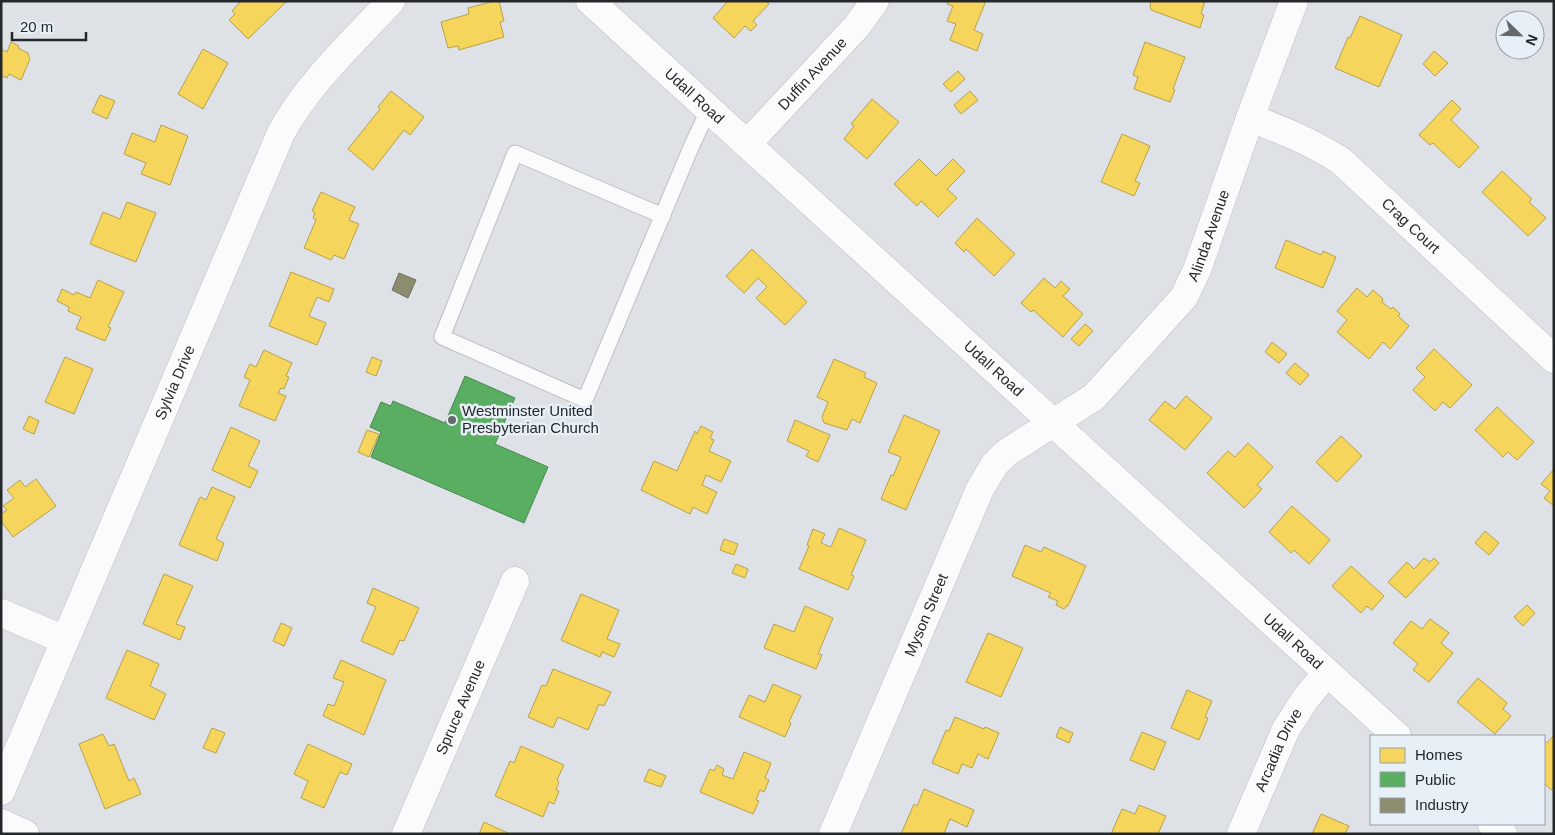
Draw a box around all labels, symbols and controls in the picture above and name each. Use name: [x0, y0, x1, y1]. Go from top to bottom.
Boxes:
scale bar: [12, 10, 86, 42]
north arrow: [1495, 10, 1545, 60]
text: 20 m: [20, 18, 53, 35]
text: N: [1523, 32, 1541, 48]
street label: Duffin Avenue: [774, 34, 850, 113]
street label: Udall Road: [661, 64, 728, 127]
street label: Alinda Avenue: [1184, 187, 1232, 284]
street label: Crag Court: [1378, 194, 1444, 257]
street label: Udall Road: [961, 337, 1027, 400]
street label: Sylvia Drive: [151, 342, 198, 422]
place label: Westminster United Presbyterian Church: [462, 402, 599, 436]
marker: Westminster United Presbyterian Church: [446, 414, 458, 426]
street label: Myson Street: [901, 570, 951, 659]
street label: Udall Road: [1260, 610, 1327, 672]
street label: Spruce Avenue: [432, 657, 488, 757]
street label: Arcadia Drive: [1251, 705, 1305, 794]
legend: [1370, 735, 1545, 825]
text: Homes: [1415, 746, 1463, 763]
text: Public: [1415, 771, 1456, 788]
text: Industry: [1415, 796, 1469, 813]

